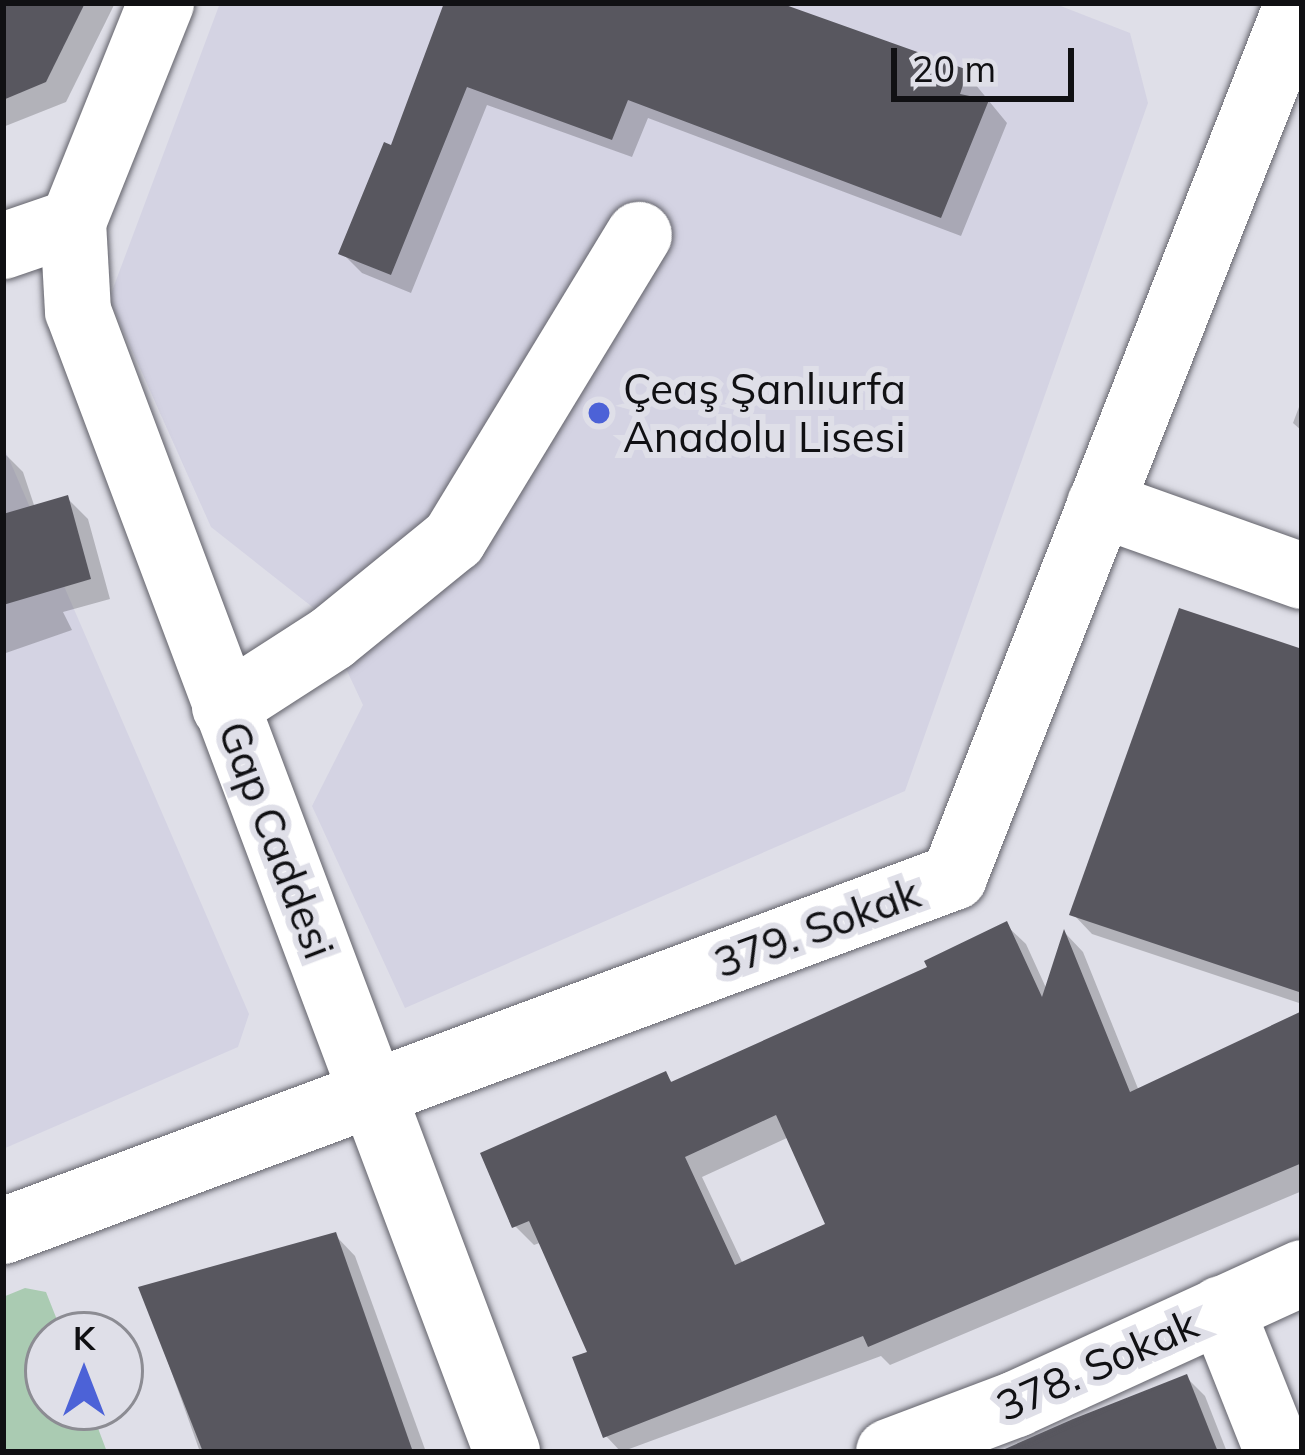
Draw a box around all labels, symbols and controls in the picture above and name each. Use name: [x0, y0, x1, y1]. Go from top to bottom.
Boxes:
scale bar: [897, 24, 1080, 98]
text: 20 m: [912, 46, 996, 91]
place label: Çeaş Şanlıurfa Anadolu Lisesi: [623, 364, 906, 462]
marker: Çeaş Şanlıurfa Anadolu Lisesi: [586, 400, 612, 426]
street label: Gap Caddesi: [208, 715, 344, 965]
street label: 379. Sokak: [708, 868, 926, 988]
street label: 378. Sokak: [989, 1298, 1205, 1432]
north arrow: [24, 1311, 144, 1431]
text: K: [73, 1317, 95, 1358]

